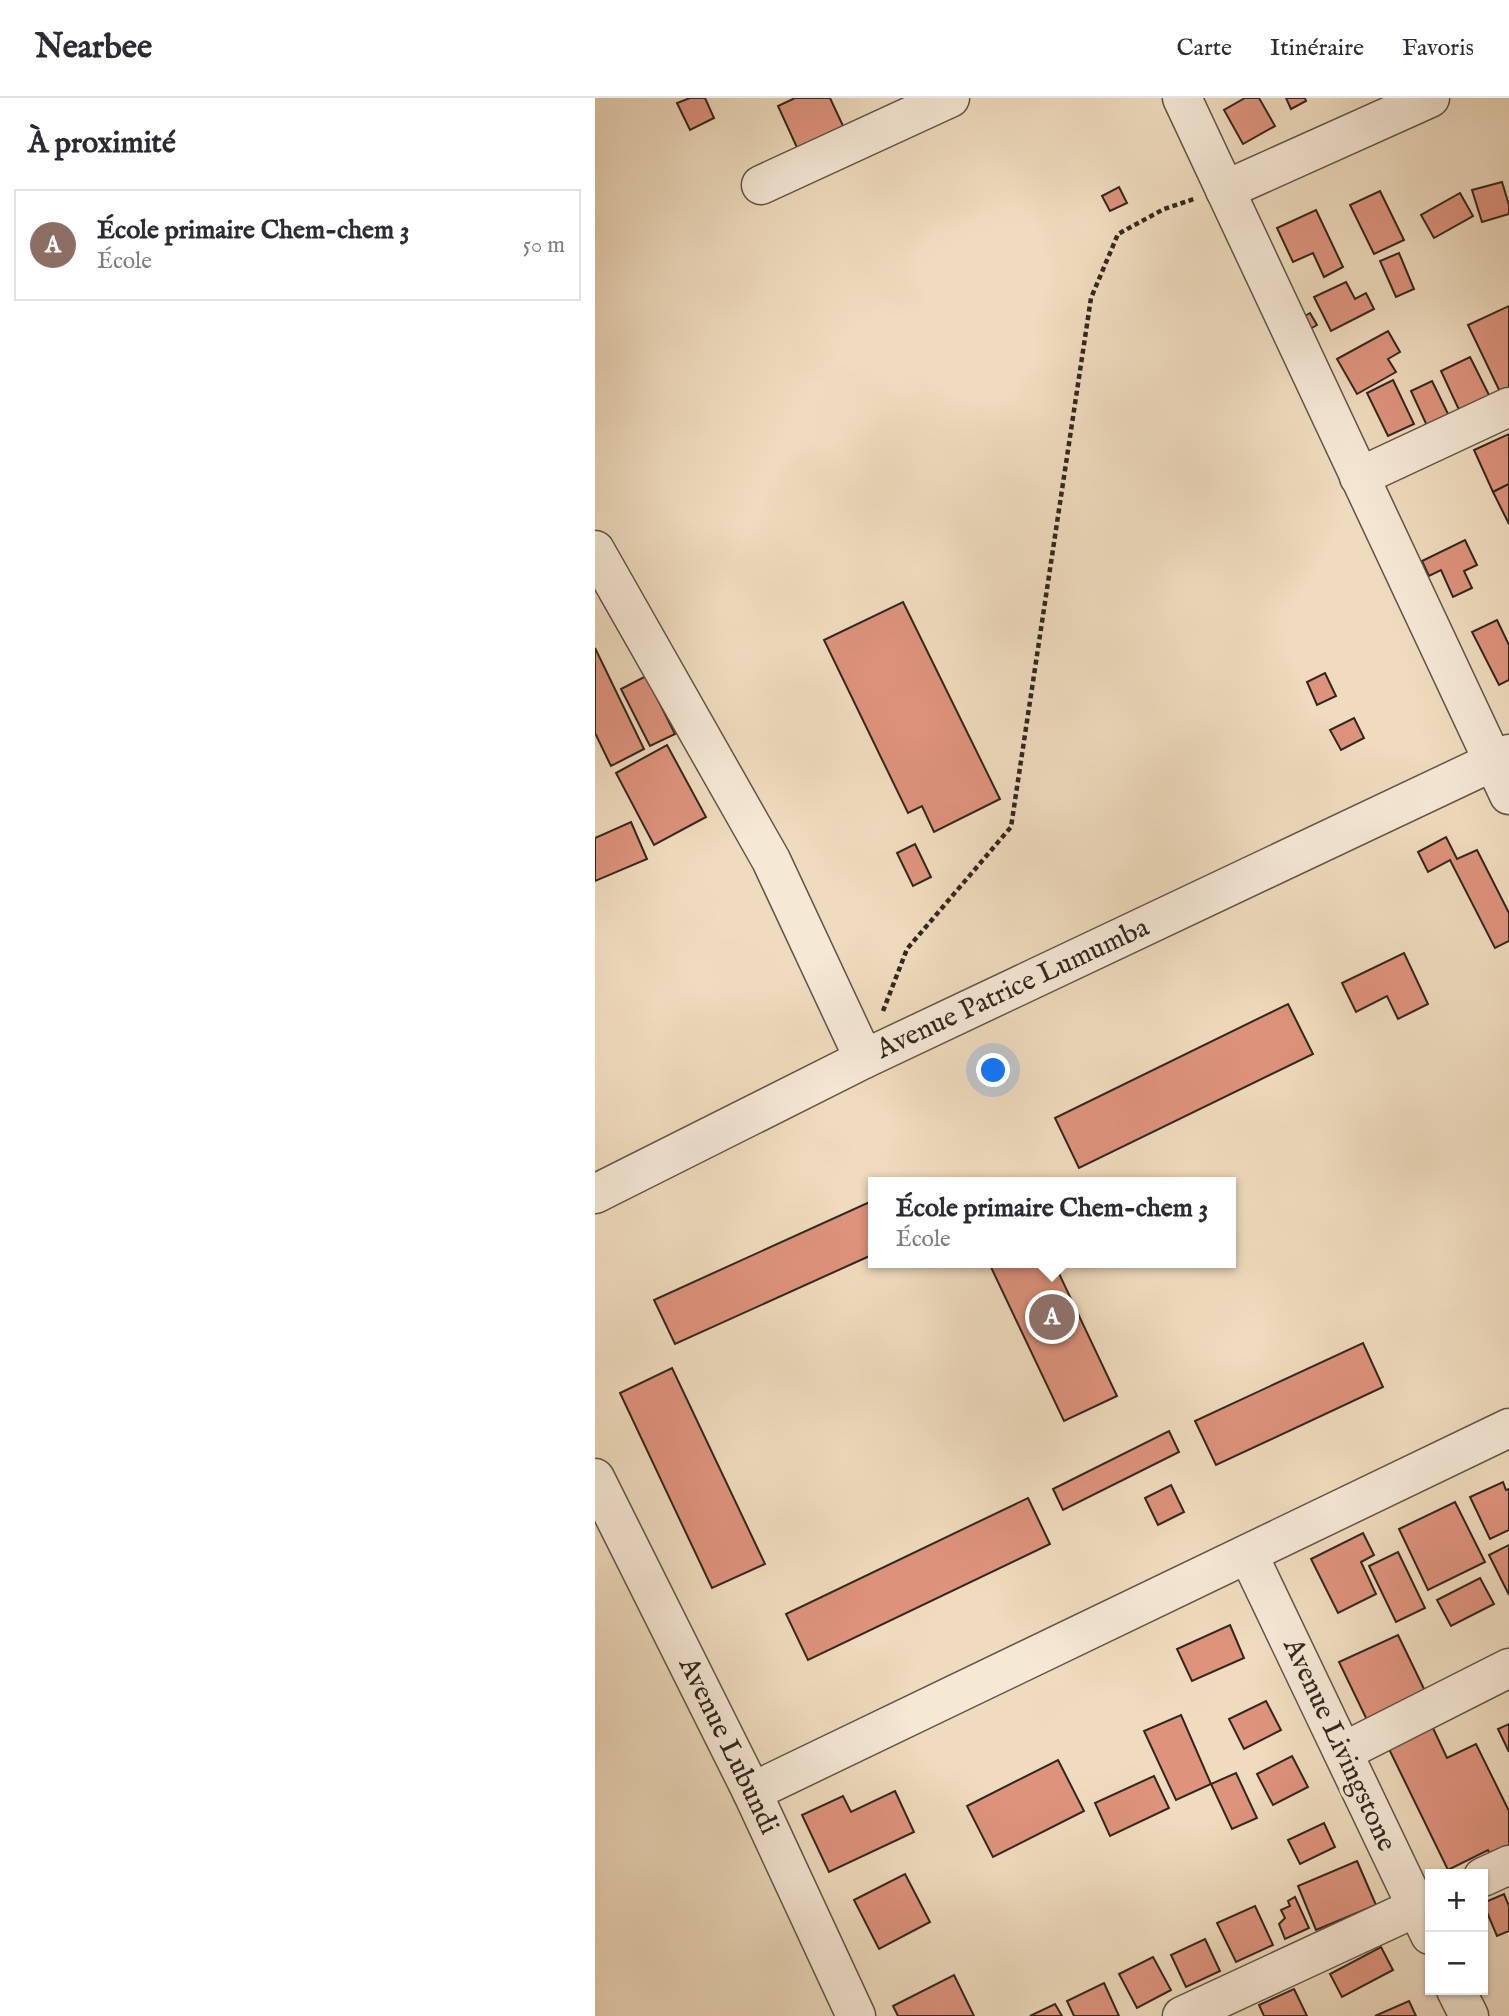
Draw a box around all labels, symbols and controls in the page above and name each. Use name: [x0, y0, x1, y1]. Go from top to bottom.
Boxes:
text: Nearbee: [35, 27, 152, 69]
text: Carte: [1176, 33, 1232, 64]
text: Itinéraire: [1270, 33, 1364, 64]
text: Favoris: [1402, 33, 1474, 64]
text: À proximité: [28, 125, 176, 163]
text: École primaire Chem-chem 3: [97, 214, 409, 247]
text: A: [45, 231, 61, 260]
text: 50 m: [523, 231, 565, 260]
text: École: [97, 247, 152, 276]
street label: Avenue Patrice Lumumba: [870, 910, 1156, 1068]
your location: [976, 1053, 1010, 1087]
popup: [868, 1177, 1236, 1268]
text: École primaire Chem-chem 3: [896, 1192, 1208, 1225]
text: École: [896, 1225, 951, 1254]
pin: A: [1029, 1291, 1075, 1343]
street label: Avenue Livingstone: [1274, 1632, 1404, 1857]
street label: Avenue Lubundi: [670, 1651, 786, 1840]
map controls: [1425, 1869, 1488, 1995]
button: +: [1425, 1869, 1488, 1932]
button: −: [1425, 1932, 1488, 1995]

